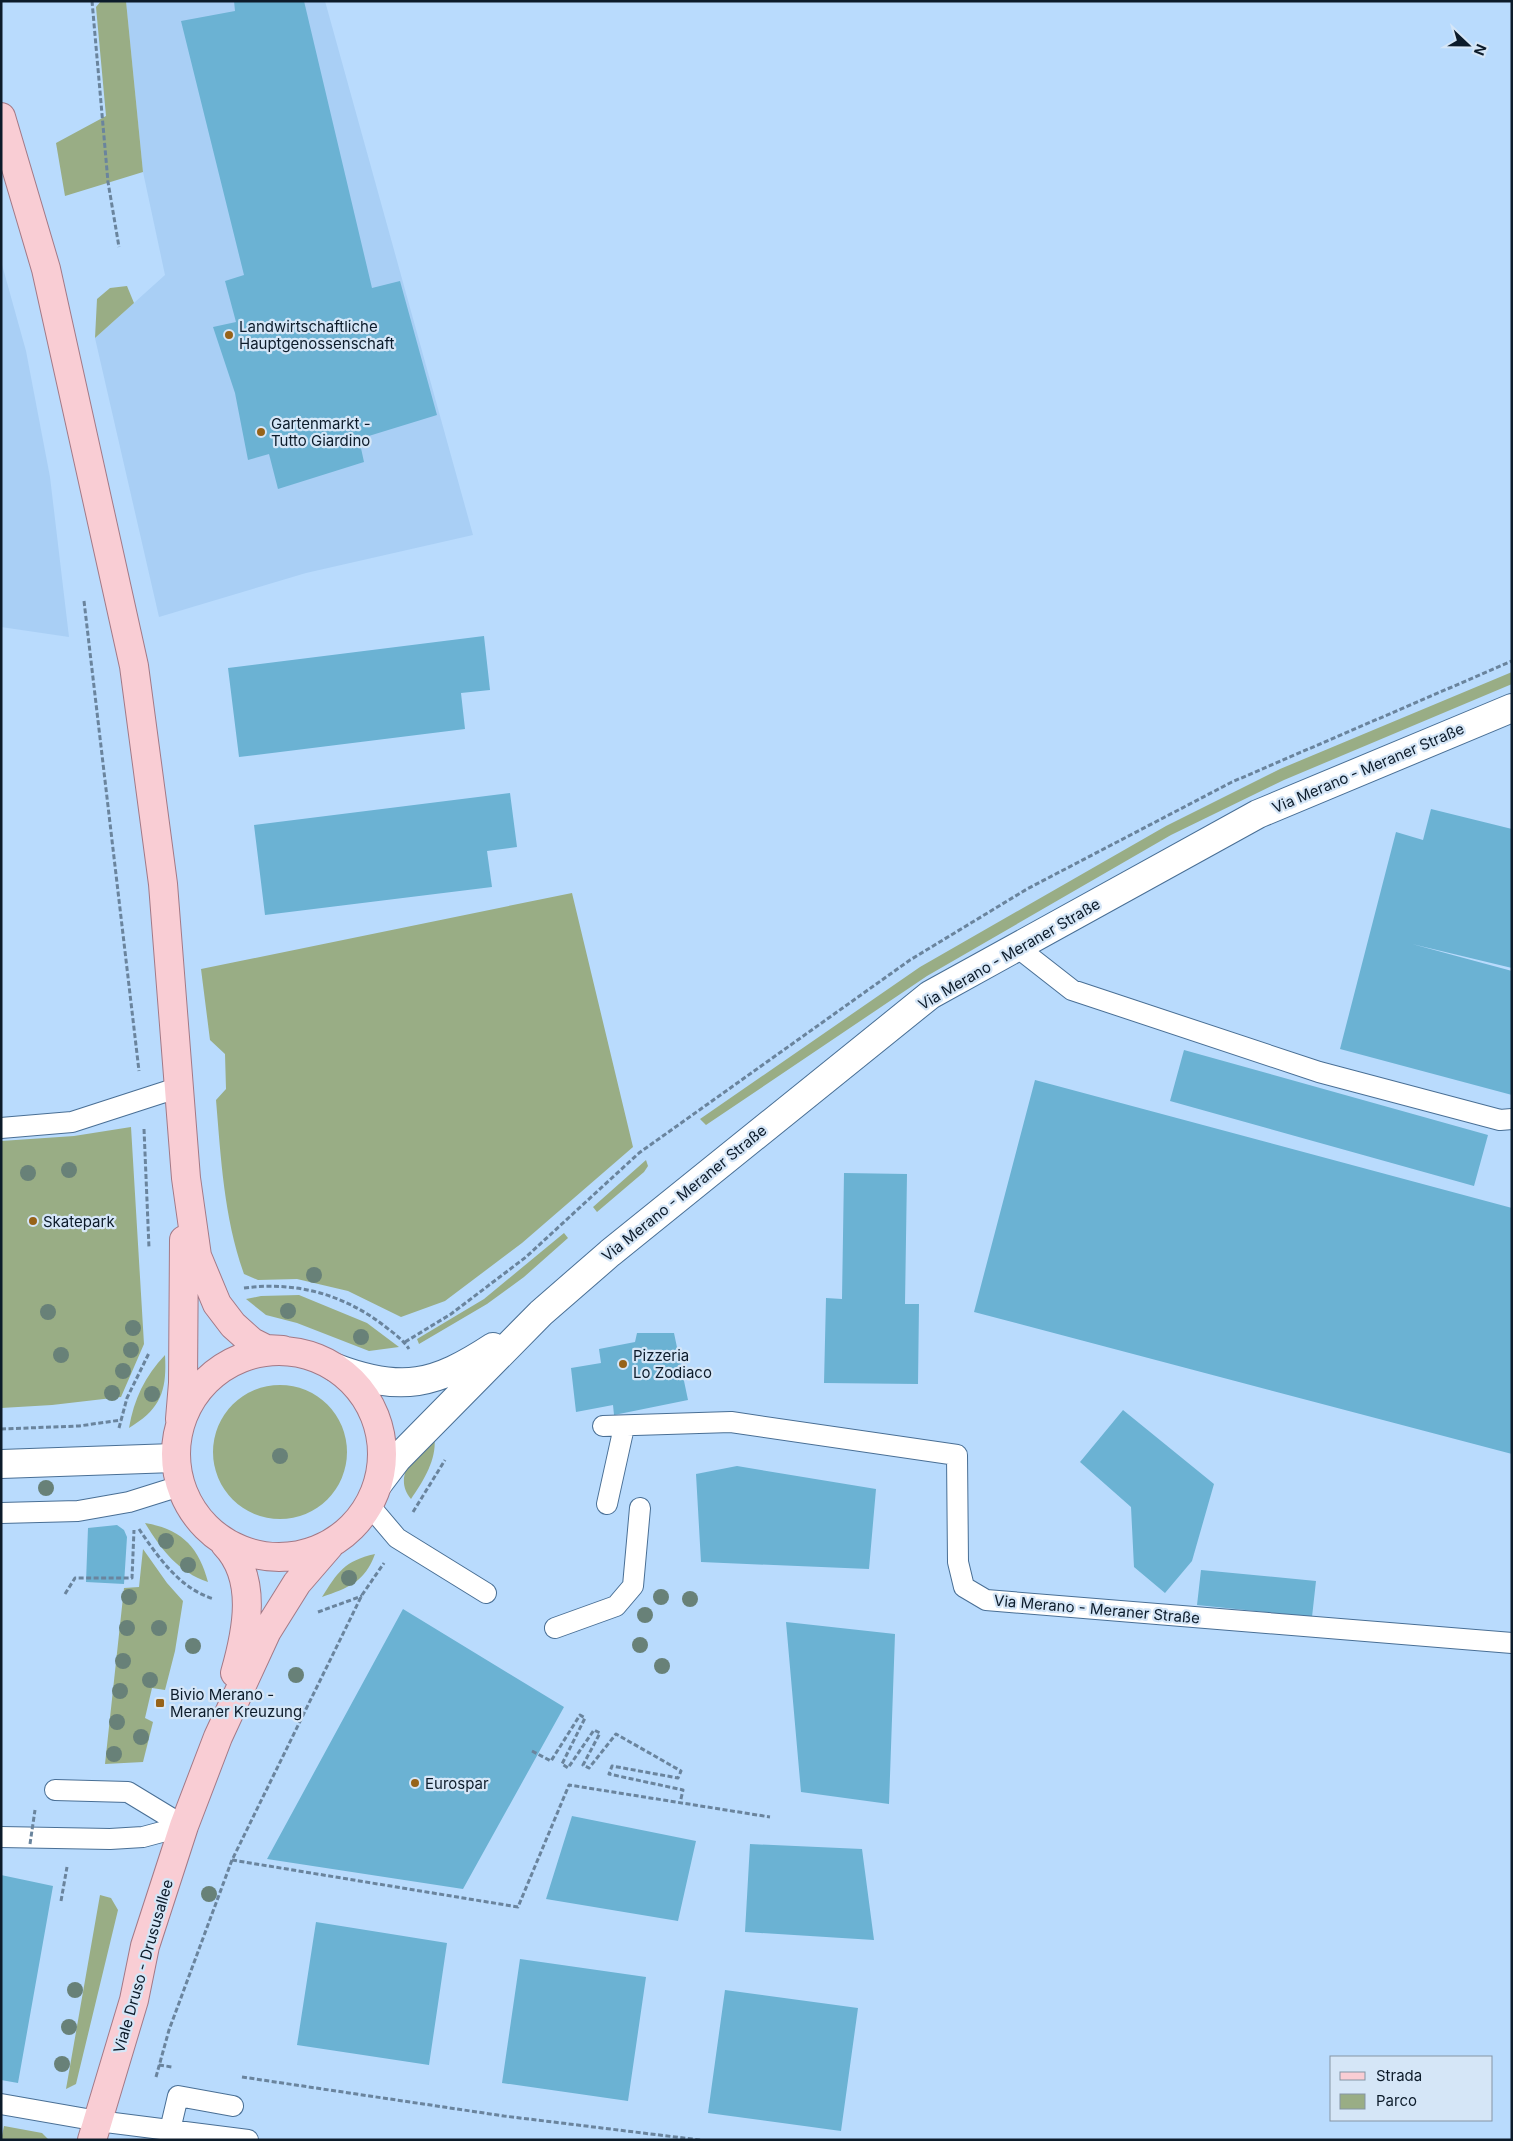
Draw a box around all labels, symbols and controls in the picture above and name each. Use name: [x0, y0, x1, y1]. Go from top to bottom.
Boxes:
north arrow: [1443, 20, 1493, 70]
text: N: [1471, 42, 1490, 58]
place label: Landwirtschaftliche Hauptgenossenschaft: [239, 317, 394, 353]
marker: Landwirtschaftliche Hauptgenossenschaft: [223, 329, 235, 341]
place label: Gartenmarkt - Tutto Giardino: [271, 414, 371, 450]
marker: Gartenmarkt - Tutto Giardino: [255, 426, 267, 438]
street label: Via Merano - Meraner Straße: [1269, 719, 1467, 817]
street label: Via Merano - Meraner Straße: [915, 894, 1103, 1014]
street label: Via Merano - Meraner Straße: [598, 1121, 770, 1265]
place label: Skatepark: [43, 1212, 115, 1231]
marker: Skatepark: [27, 1215, 39, 1227]
place label: Pizzeria Lo Zodiaco: [633, 1346, 712, 1382]
marker: Pizzeria Lo Zodiaco: [617, 1358, 629, 1370]
street label: Via Merano - Meraner Straße: [993, 1591, 1201, 1627]
place label: Bivio Merano - Meraner Kreuzung: [170, 1685, 302, 1721]
marker: Bivio Merano - Meraner Kreuzung: [154, 1697, 166, 1709]
place label: Eurospar: [425, 1774, 489, 1793]
marker: Eurospar: [409, 1777, 421, 1789]
street label: Viale Druso - Drususallee: [109, 1877, 177, 2055]
legend: [1330, 2056, 1493, 2121]
text: Strada: [1376, 2066, 1422, 2085]
text: Parco: [1376, 2091, 1417, 2110]

